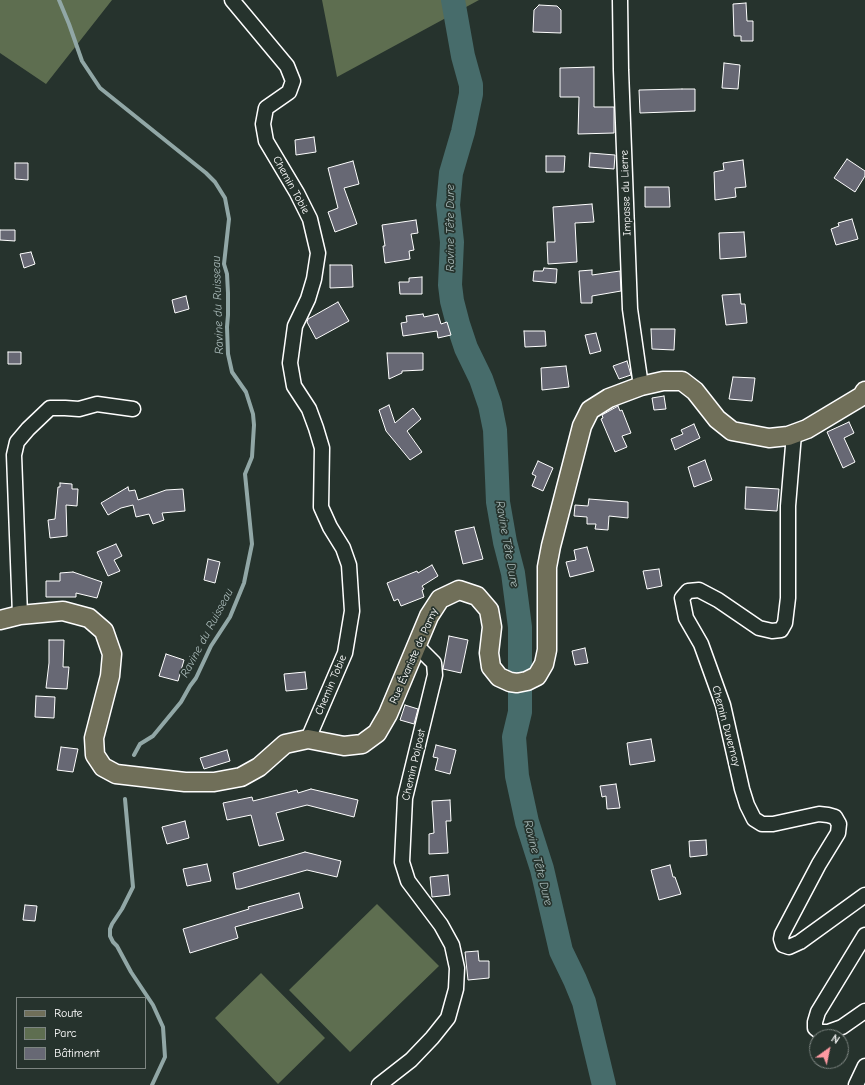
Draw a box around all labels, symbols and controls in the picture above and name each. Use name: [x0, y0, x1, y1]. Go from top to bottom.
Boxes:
street label: Impasse du Lierre: [618, 150, 634, 236]
street label: Chemin Tobie: [270, 154, 312, 216]
water label: Ravine Tête Dure: [444, 184, 458, 272]
water label: Ravine du Ruisseau: [209, 255, 227, 355]
water label: Ravine Tête Dure: [492, 500, 522, 588]
water label: Ravine du Ruisseau: [177, 586, 237, 680]
street label: Rue Évariste de Parny: [387, 606, 441, 706]
street label: Chemin Tobie: [312, 653, 350, 717]
street label: Chemin Duvernay: [709, 684, 743, 768]
street label: Chemin Polpost: [399, 728, 429, 802]
water label: Ravine Tête Dure: [520, 819, 556, 907]
legend: [16, 997, 146, 1069]
text: Route: [54, 1006, 83, 1020]
text: Parc: [54, 1026, 77, 1040]
north arrow: [809, 1029, 849, 1069]
text: N: [829, 1032, 842, 1047]
text: Bâtiment: [54, 1046, 100, 1060]

